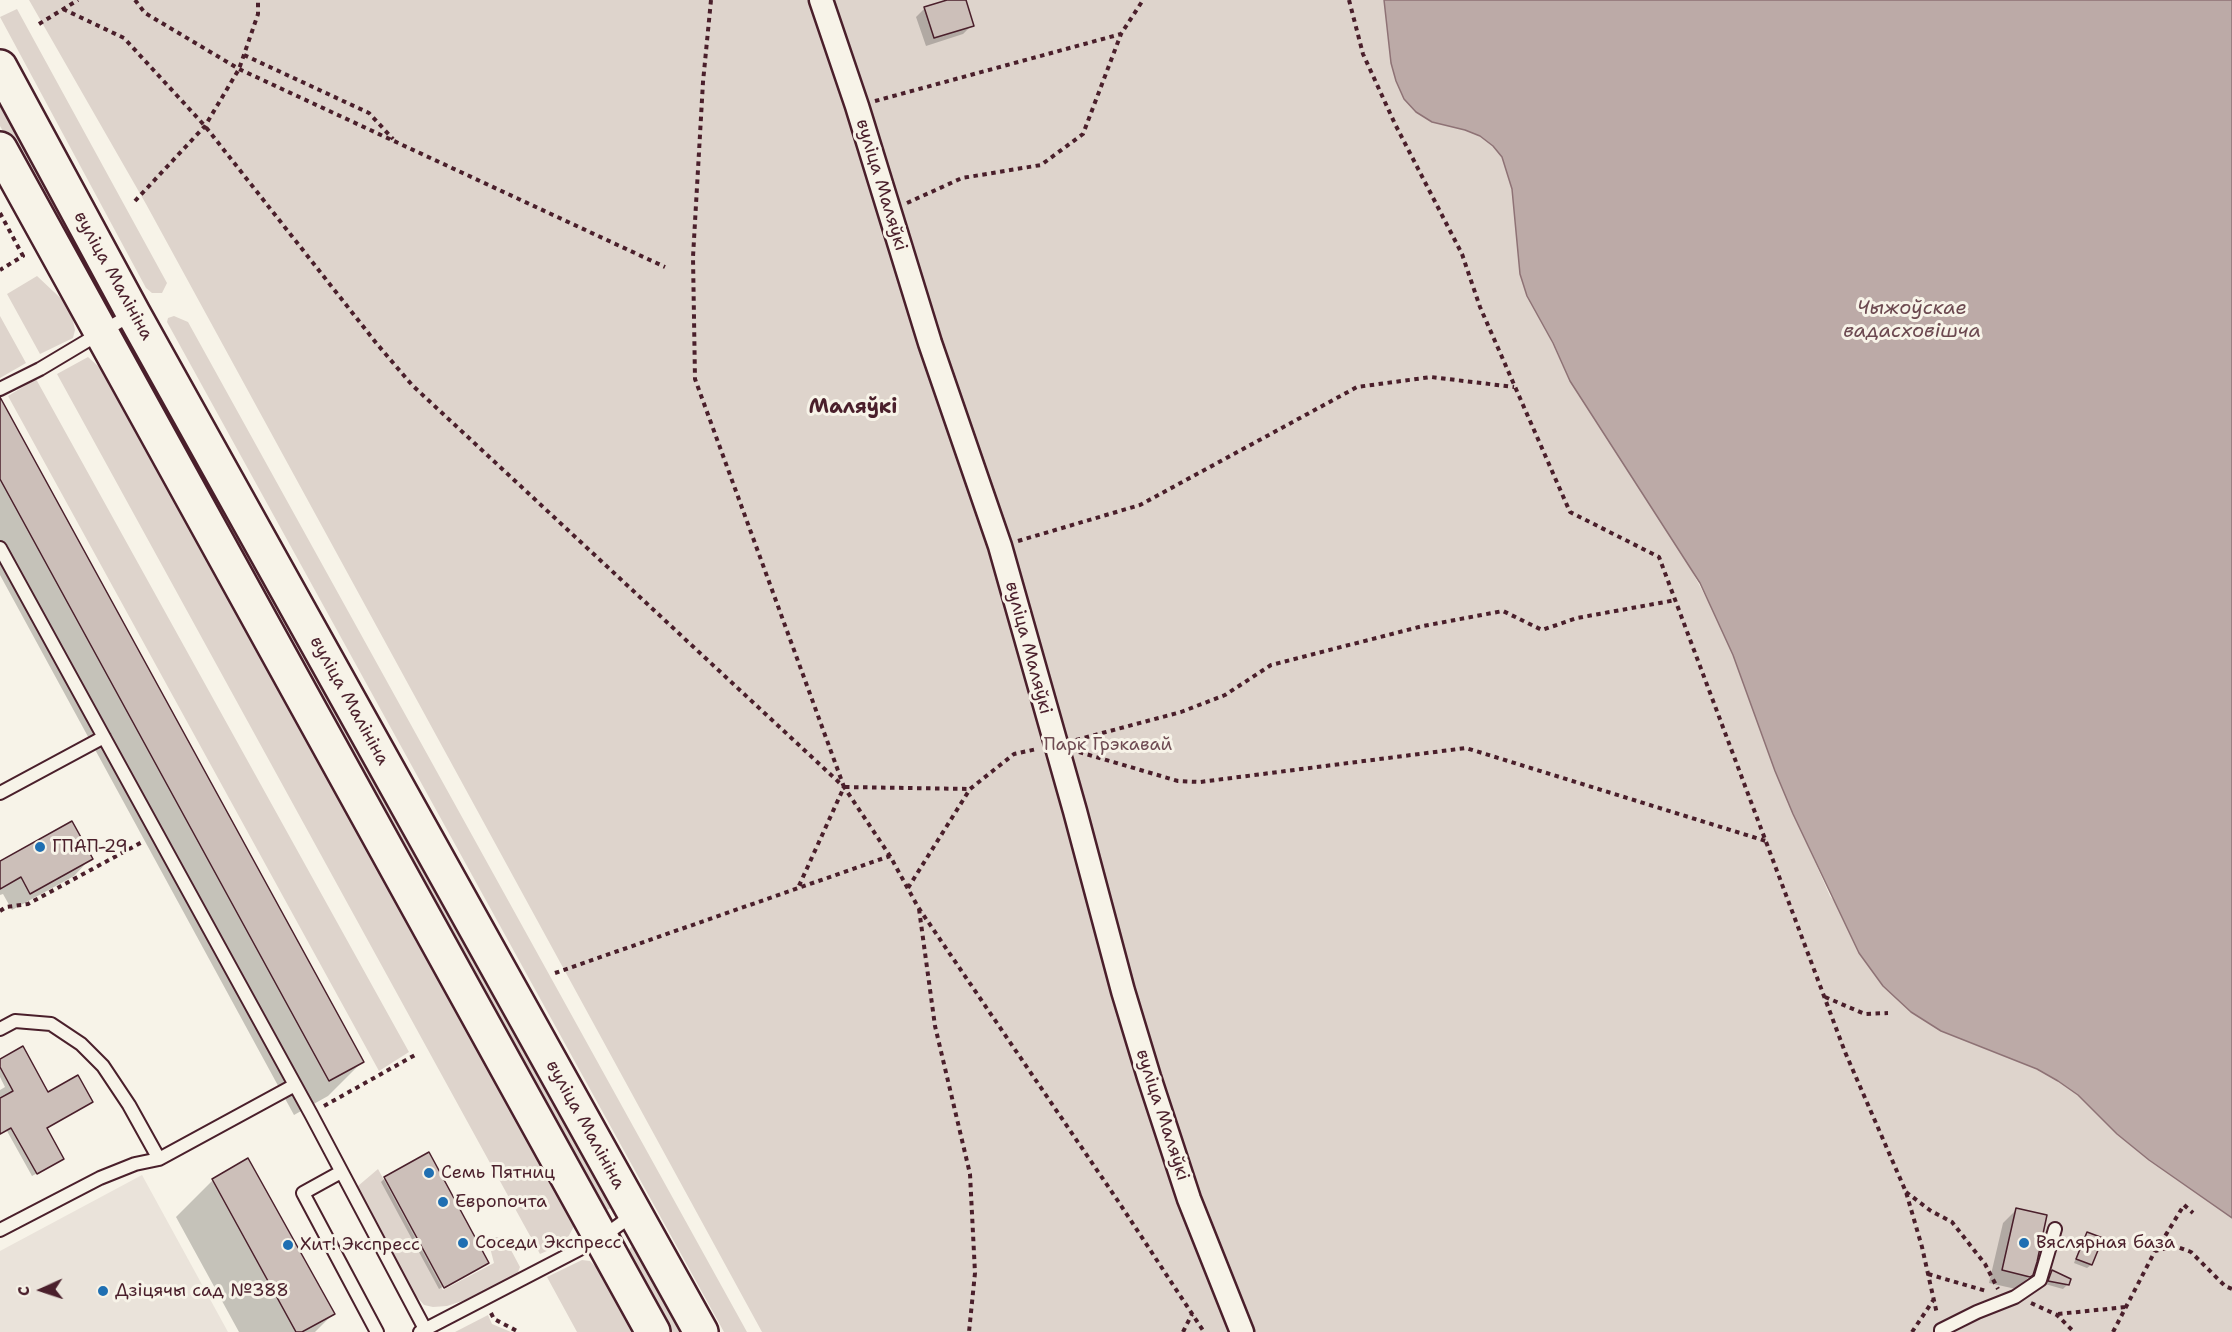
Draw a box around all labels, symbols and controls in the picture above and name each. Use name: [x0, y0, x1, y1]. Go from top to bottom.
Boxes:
street label: вуліца Маляўкі: [851, 116, 911, 254]
street label: вуліца Малініна: [69, 208, 157, 344]
water label: Чыжоўскае вадасховішча: [1843, 297, 1981, 344]
district label: Маляўкі: [809, 396, 897, 420]
street label: вуліца Маляўкі: [1000, 579, 1056, 717]
street label: вуліца Малініна: [305, 633, 393, 769]
park label: Парк Грэкавай: [1044, 734, 1172, 756]
place label: ГПАП-29: [52, 836, 128, 858]
marker: ГПАП-29: [33, 840, 47, 854]
street label: вуліца Маляўкі: [1131, 1047, 1193, 1183]
street label: вуліца Малініна: [541, 1057, 629, 1193]
place label: Семь Пятниц: [441, 1162, 555, 1184]
marker: Семь Пятниц: [422, 1166, 436, 1180]
place label: Европочта: [455, 1191, 547, 1213]
marker: Европочта: [436, 1195, 450, 1209]
place label: Соседи Экспресс: [475, 1232, 622, 1254]
place label: Вяслярная база: [2036, 1232, 2175, 1254]
place label: Хит! Экспресс: [300, 1234, 420, 1256]
marker: Соседи Экспресс: [456, 1236, 470, 1250]
marker: Вяслярная база: [2017, 1236, 2031, 1250]
marker: Хит! Экспресс: [281, 1238, 295, 1252]
north arrow: [12, 1260, 72, 1320]
place label: Дзіцячы сад №388: [115, 1280, 289, 1302]
marker: Дзіцячы сад №388: [96, 1284, 110, 1298]
text: С: [13, 1286, 34, 1296]

